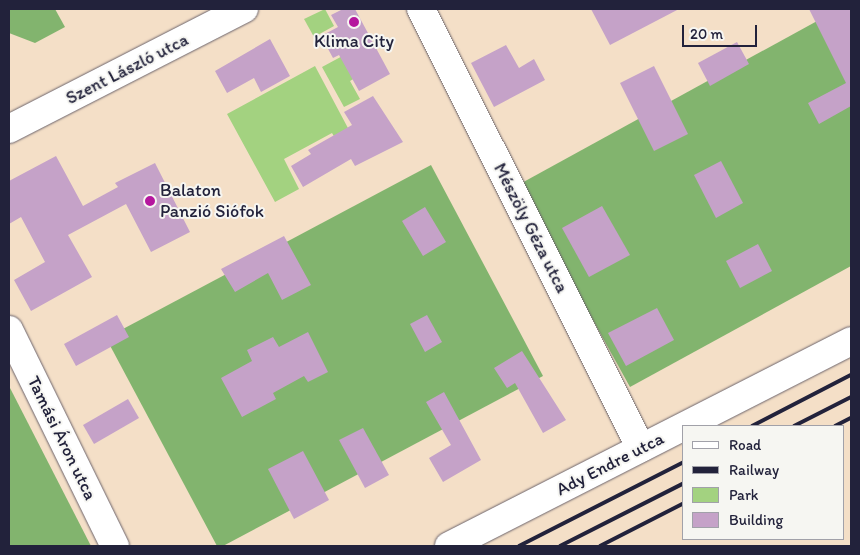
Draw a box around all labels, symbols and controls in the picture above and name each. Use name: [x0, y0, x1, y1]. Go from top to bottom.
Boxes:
scale bar: [685, 15, 760, 47]
marker: Klima City: [348, 16, 360, 28]
text: 20 m: [690, 25, 723, 43]
street label: Szent László utca: [62, 29, 192, 109]
place label: Klima City: [314, 30, 394, 52]
street label: Mészöly Géza utca: [489, 160, 573, 296]
place label: Balaton Panzió Siófok: [160, 180, 264, 222]
marker: Balaton Panzió Siófok: [144, 195, 156, 207]
street label: Tamási Áron utca: [23, 373, 101, 503]
legend: [682, 425, 845, 540]
street label: Ady Endre utca: [553, 428, 667, 500]
text: Road: [729, 436, 761, 454]
text: Railway: [729, 461, 779, 479]
text: Park: [729, 486, 759, 504]
text: Building: [729, 511, 783, 529]

